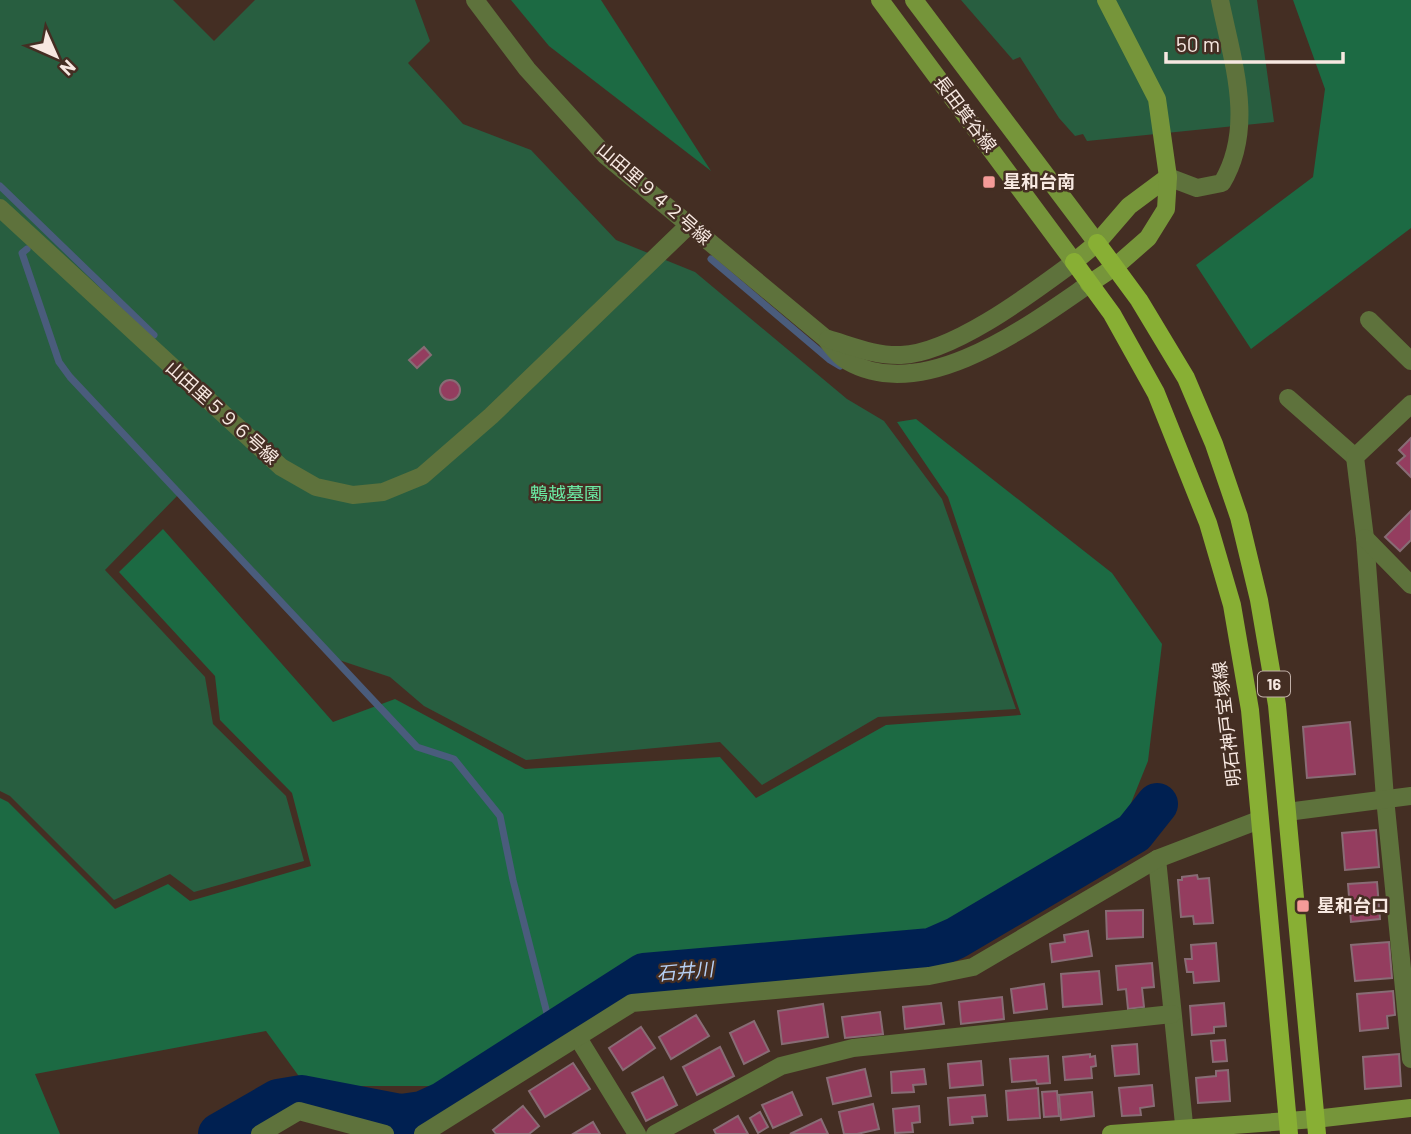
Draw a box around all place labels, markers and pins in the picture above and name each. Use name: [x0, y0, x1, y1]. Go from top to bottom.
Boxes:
place label: 星和台南: [1003, 170, 1075, 192]
marker: 星和台南: [981, 174, 997, 190]
place label: 星和台口: [1317, 894, 1389, 916]
marker: 星和台口: [1295, 898, 1311, 914]

